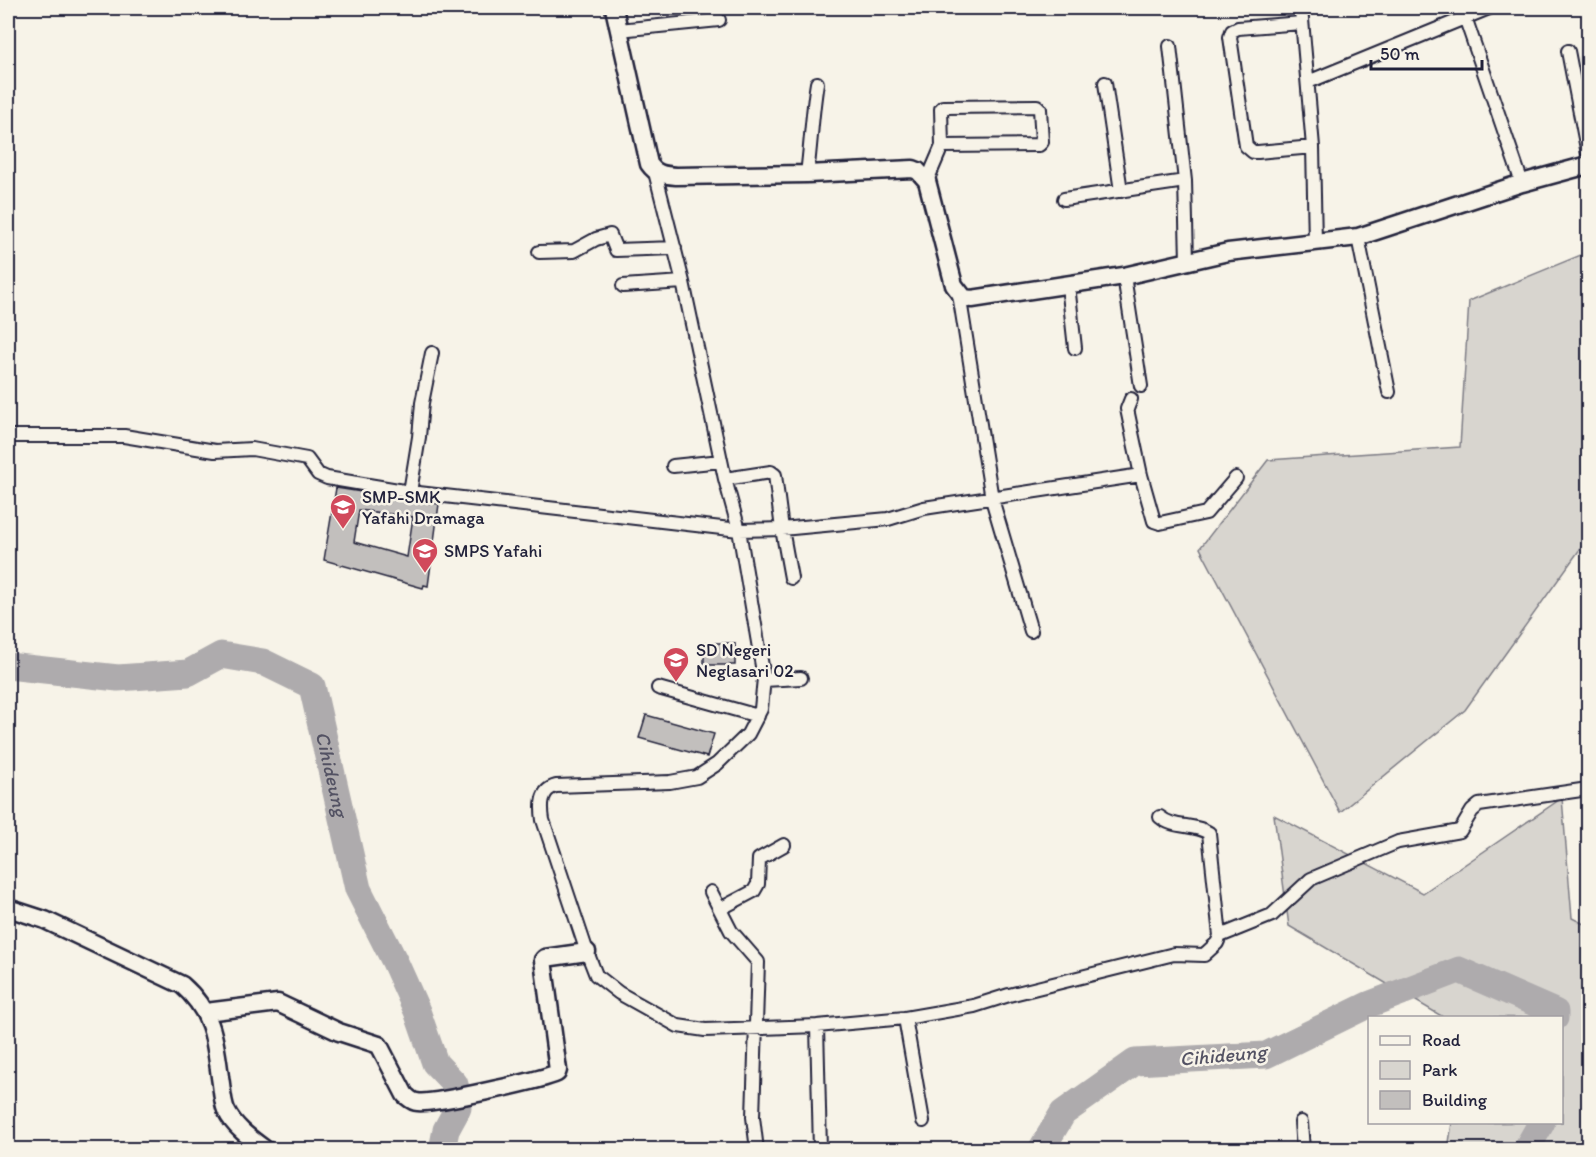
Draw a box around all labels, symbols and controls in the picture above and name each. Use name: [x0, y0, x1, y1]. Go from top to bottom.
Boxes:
scale bar: [1371, 33, 1482, 71]
text: 50 m: [1380, 43, 1420, 65]
place label: SMP-SMK Yafahi Dramaga: [362, 486, 485, 529]
school or university icon: SMP-SMK Yafahi Dramaga: [328, 492, 358, 530]
school or university icon: SMPS Yafahi: [410, 536, 440, 574]
place label: SMPS Yafahi: [444, 540, 542, 562]
place label: SD Negeri Neglasari 02: [696, 639, 794, 682]
school or university icon: SD Negeri Neglasari 02: [661, 645, 691, 683]
water label: Cihideung: [311, 729, 354, 822]
legend: [1368, 1016, 1563, 1124]
text: Road: [1422, 1029, 1461, 1051]
water label: Cihideung: [1179, 1039, 1270, 1071]
text: Park: [1422, 1059, 1457, 1081]
text: Building: [1422, 1089, 1488, 1111]

